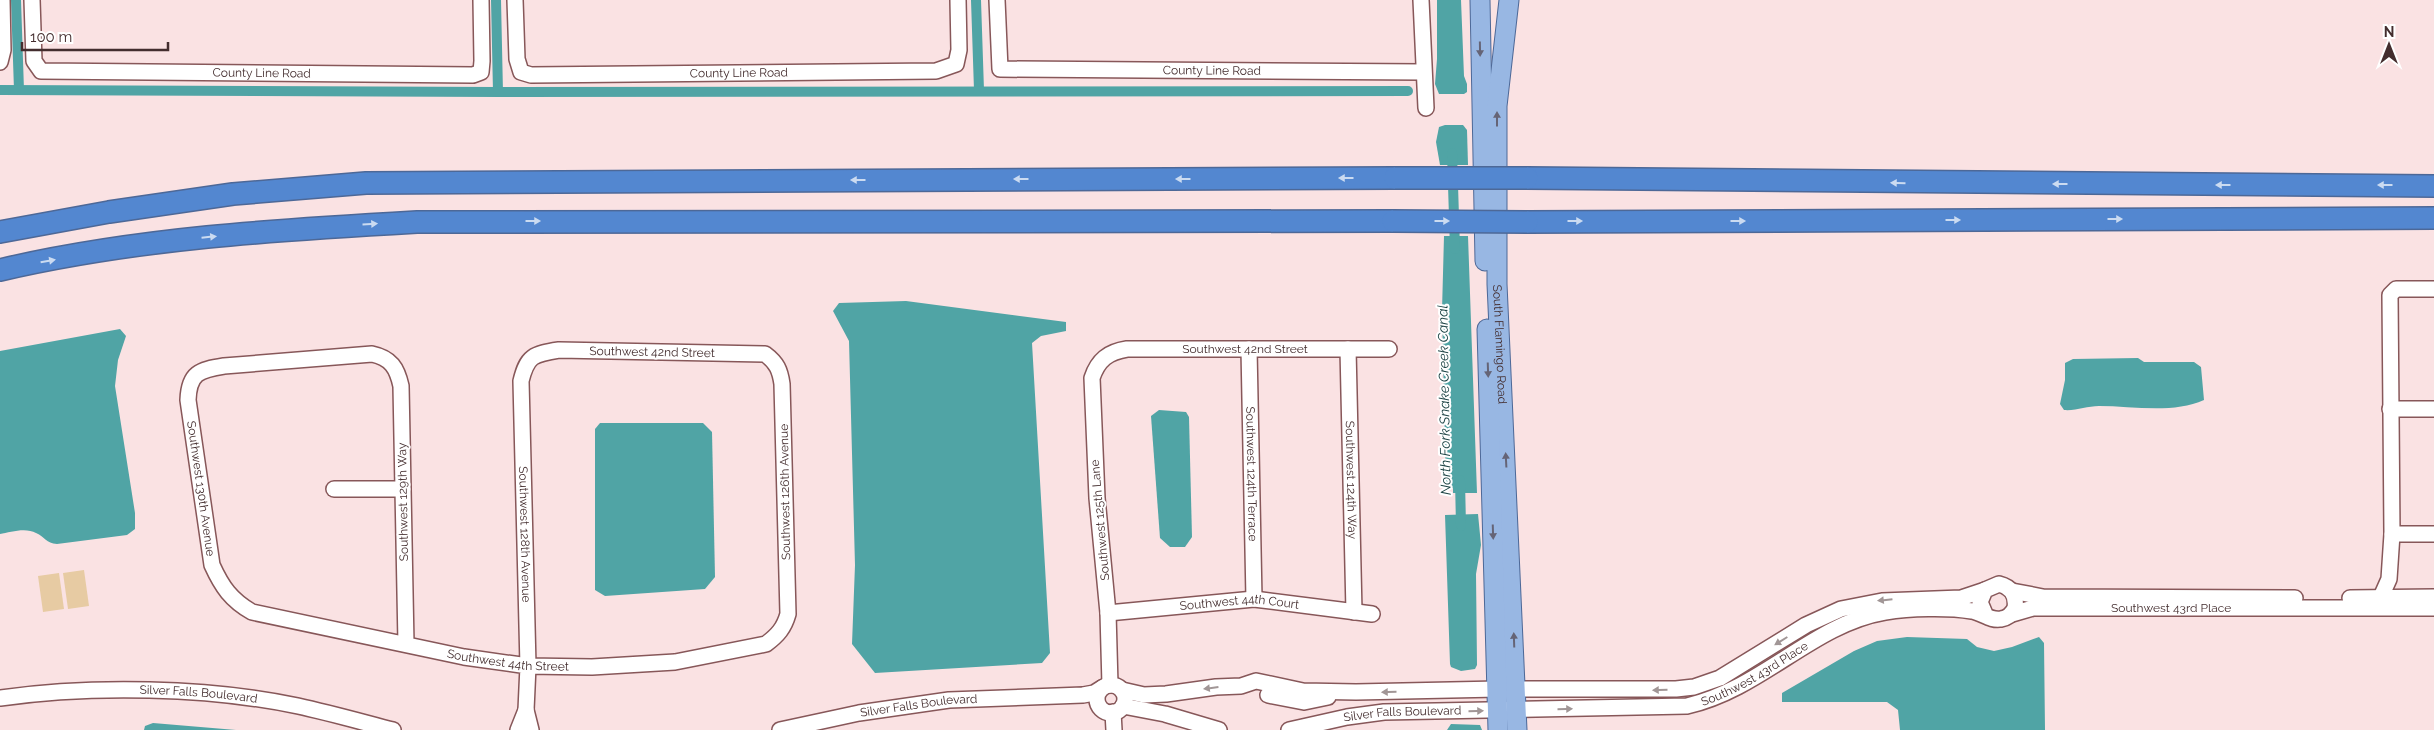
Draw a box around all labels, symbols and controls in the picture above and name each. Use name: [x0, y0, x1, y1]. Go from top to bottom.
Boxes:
scale bar: [22, 20, 169, 52]
north arrow: [2364, 20, 2414, 70]
text: N: [2384, 24, 2394, 40]
text: 100 m: [30, 28, 72, 46]
one-way arrow: [1476, 41, 1484, 57]
street label: County Line Road: [1163, 63, 1261, 78]
street label: County Line Road: [690, 65, 788, 80]
street label: County Line Road: [213, 66, 311, 80]
one-way arrow: [1493, 111, 1501, 127]
one-way arrow: [1338, 174, 1354, 182]
one-way arrow: [1013, 175, 1029, 183]
one-way arrow: [1175, 175, 1191, 183]
one-way arrow: [850, 176, 866, 184]
one-way arrow: [1890, 179, 1906, 187]
one-way arrow: [2052, 180, 2068, 188]
one-way arrow: [2215, 181, 2231, 189]
one-way arrow: [2377, 181, 2393, 189]
one-way arrow: [2108, 215, 2124, 223]
one-way arrow: [1945, 216, 1961, 224]
one-way arrow: [525, 217, 541, 225]
one-way arrow: [1434, 217, 1450, 225]
one-way arrow: [1568, 217, 1584, 225]
one-way arrow: [1730, 217, 1746, 225]
one-way arrow: [363, 220, 379, 228]
one-way arrow: [201, 233, 217, 241]
one-way arrow: [40, 257, 56, 265]
street label: South Flamingo Road: [1490, 284, 1509, 404]
water label: North Fork Snake Creek Canal: [1434, 304, 1454, 495]
street label: Southwest 42nd Street: [1182, 342, 1308, 356]
street label: Southwest 42nd Street: [589, 344, 715, 360]
one-way arrow: [1485, 362, 1493, 378]
street label: Southwest 124th Terrace: [1243, 406, 1260, 542]
street label: Southwest 130th Avenue: [184, 420, 218, 557]
street label: Southwest 124th Way: [1343, 421, 1359, 540]
street label: Southwest 126th Avenue: [777, 424, 793, 560]
street label: Southwest 129th Way: [395, 442, 411, 561]
one-way arrow: [1501, 452, 1509, 468]
street label: Southwest 125th Lane: [1088, 459, 1112, 581]
street label: Southwest 128th Avenue: [516, 466, 533, 603]
one-way arrow: [1489, 524, 1497, 540]
street label: Southwest 44th Court: [1179, 592, 1300, 613]
one-way arrow: [1877, 597, 1893, 605]
street label: Southwest 43rd Place: [2111, 601, 2231, 615]
one-way arrow: [1509, 632, 1517, 648]
one-way arrow: [1775, 636, 1788, 646]
street label: Southwest 43rd Place: [1699, 639, 1811, 709]
street label: Southwest 44th Street: [446, 647, 569, 674]
street label: Silver Falls Boulevard: [139, 683, 258, 706]
one-way arrow: [1203, 684, 1219, 692]
one-way arrow: [1652, 686, 1668, 694]
one-way arrow: [1381, 688, 1397, 696]
street label: Silver Falls Boulevard: [859, 692, 978, 720]
street label: Silver Falls Boulevard: [1343, 703, 1461, 724]
one-way arrow: [1557, 704, 1573, 712]
one-way arrow: [1469, 707, 1485, 715]

